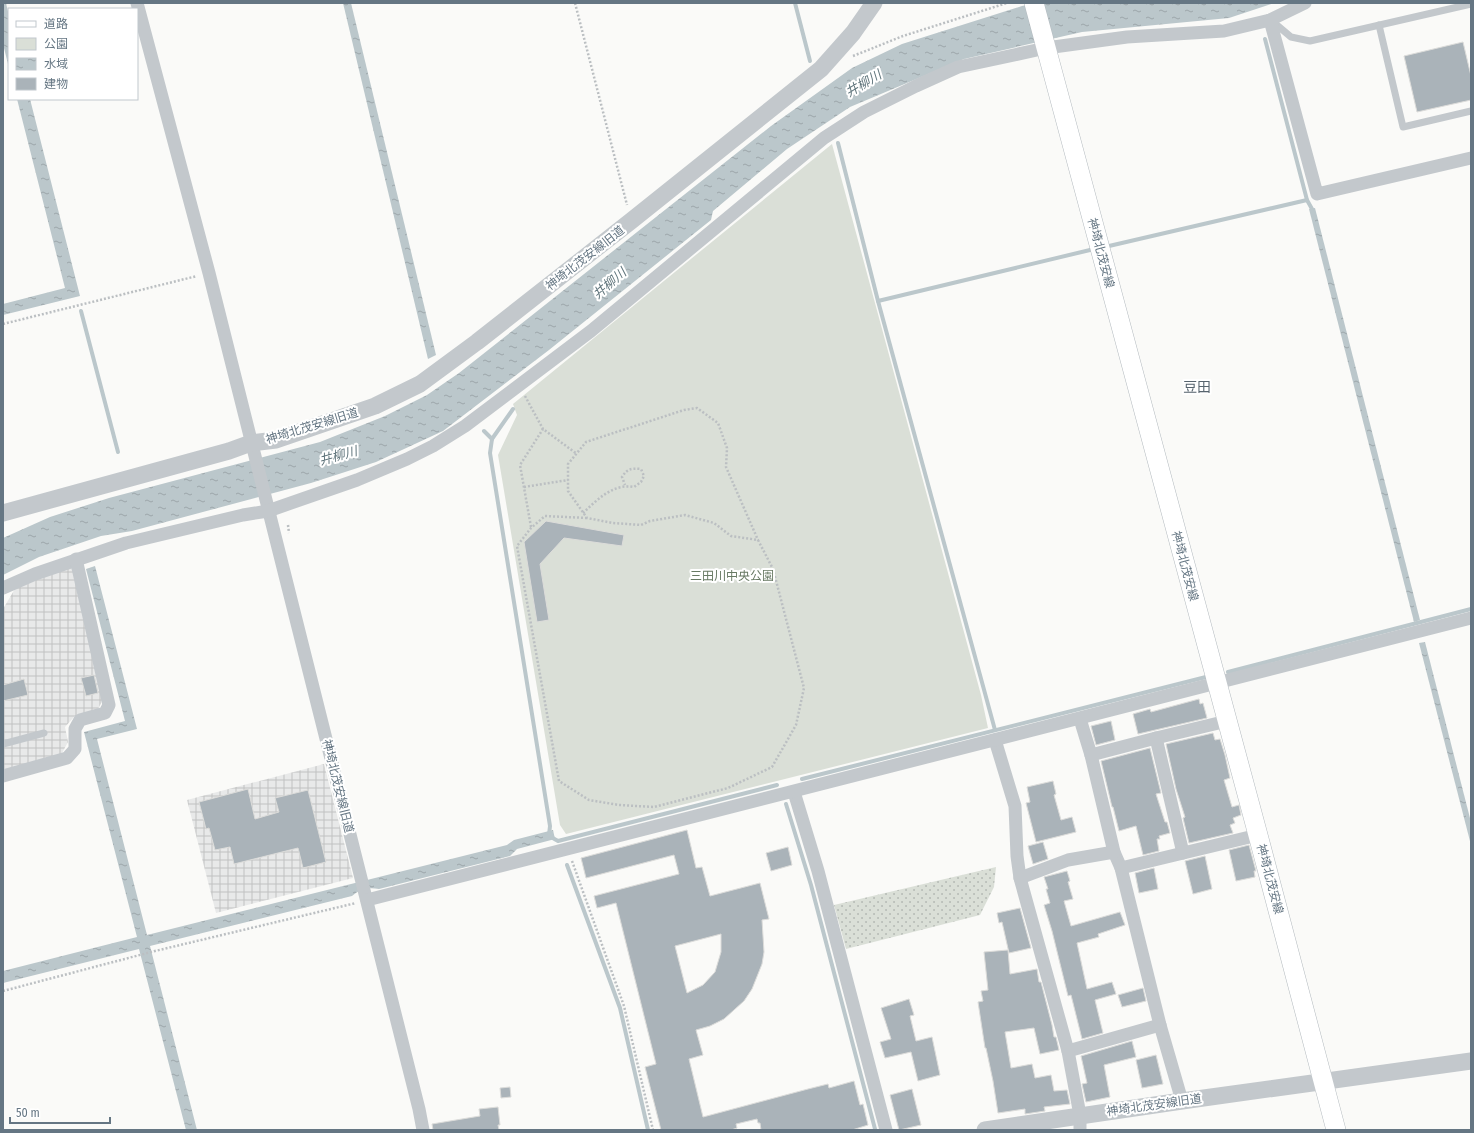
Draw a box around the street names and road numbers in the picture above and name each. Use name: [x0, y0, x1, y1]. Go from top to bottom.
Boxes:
street label: 神埼北茂安線: [1085, 216, 1117, 290]
street label: 神埼北茂安線旧道: [543, 223, 627, 293]
street label: 神埼北茂安線旧道: [264, 405, 360, 447]
street label: 神埼北茂安線: [1169, 529, 1201, 603]
street label: 神埼北茂安線旧道: [320, 738, 356, 834]
street label: 神埼北茂安線: [1254, 842, 1286, 916]
street label: 神埼北茂安線旧道: [1105, 1091, 1203, 1119]

